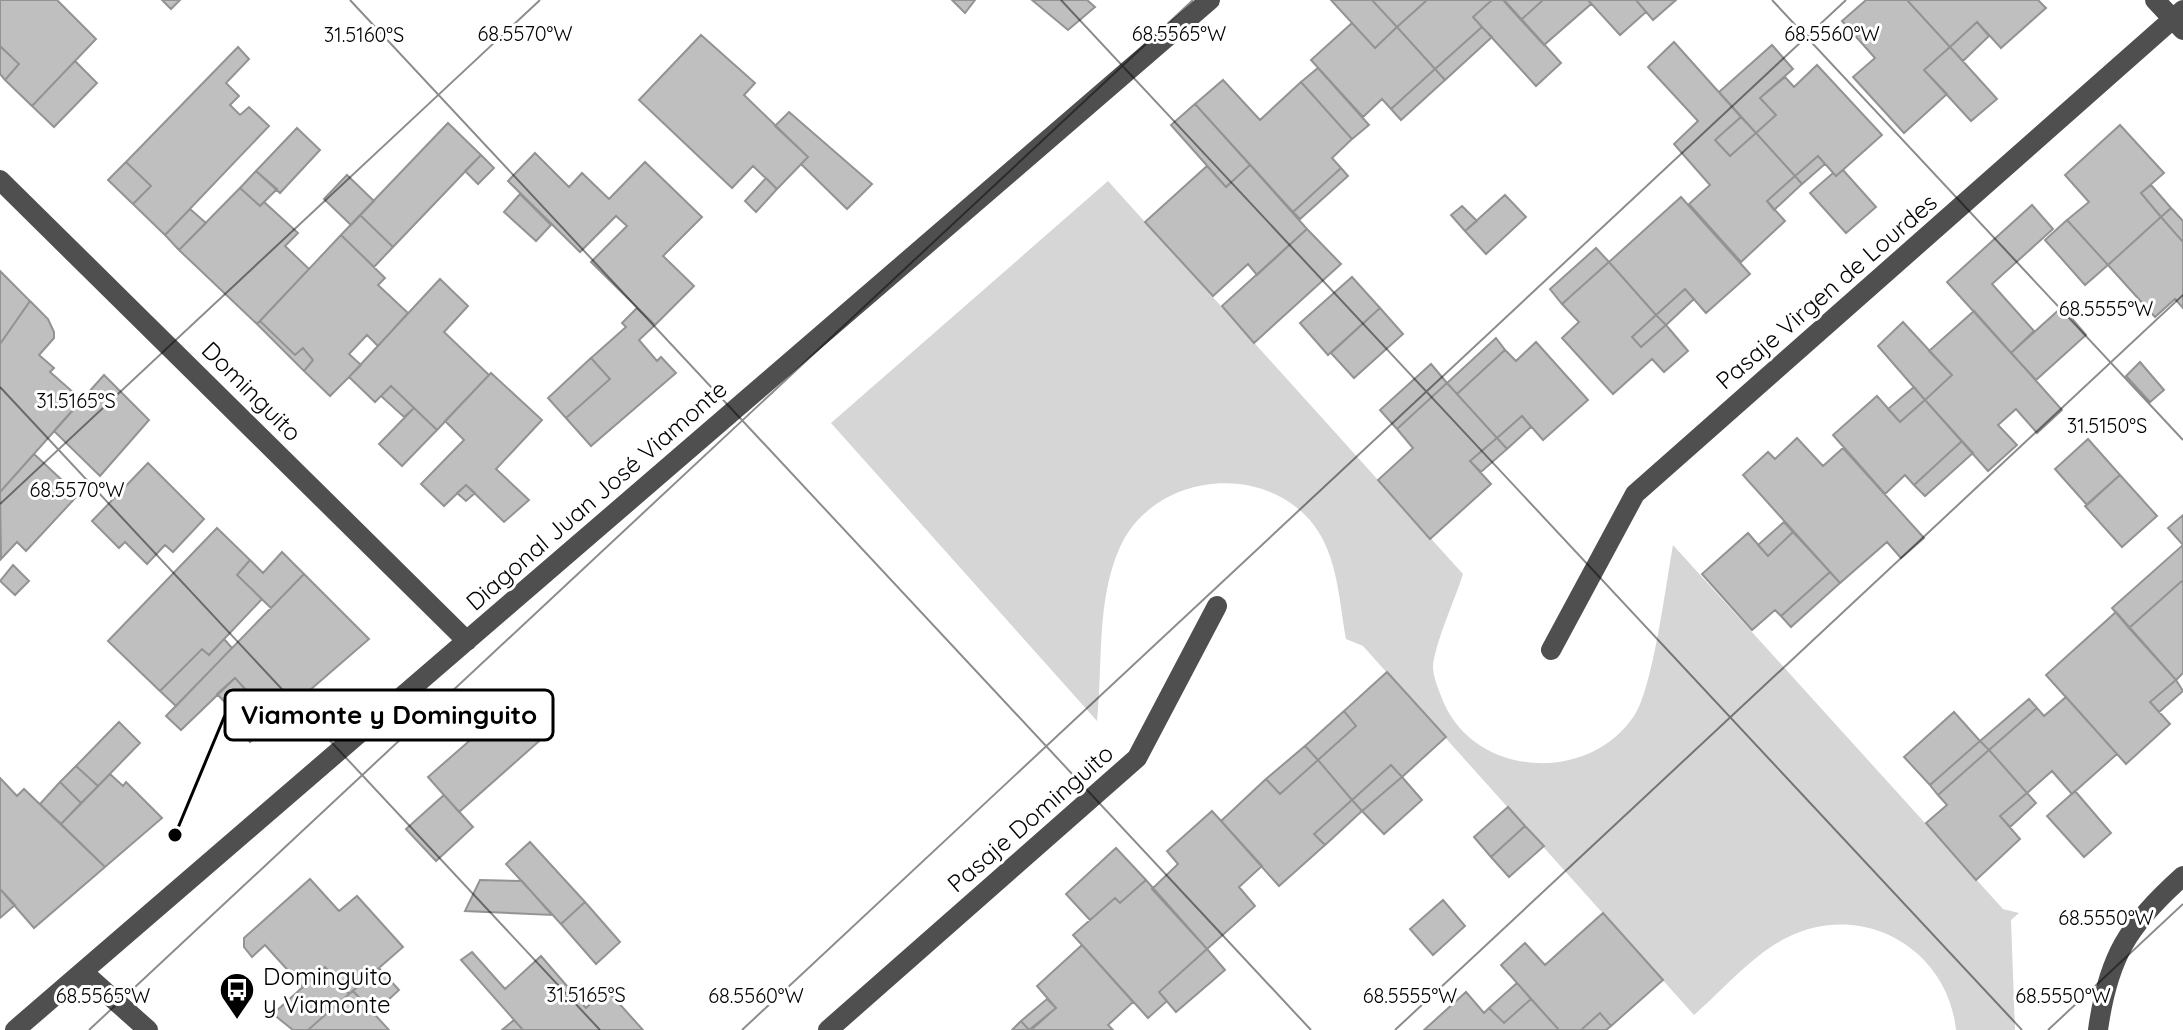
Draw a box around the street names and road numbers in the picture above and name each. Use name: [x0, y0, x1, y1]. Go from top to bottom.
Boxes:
street label: Pasaje Virgen de Lourdes: [1709, 187, 1943, 395]
street label: Dominguito: [196, 335, 308, 447]
street label: Diagonal Juan José Viamonte: [459, 374, 733, 616]
street label: Pasaje Dominguito: [941, 738, 1119, 898]

